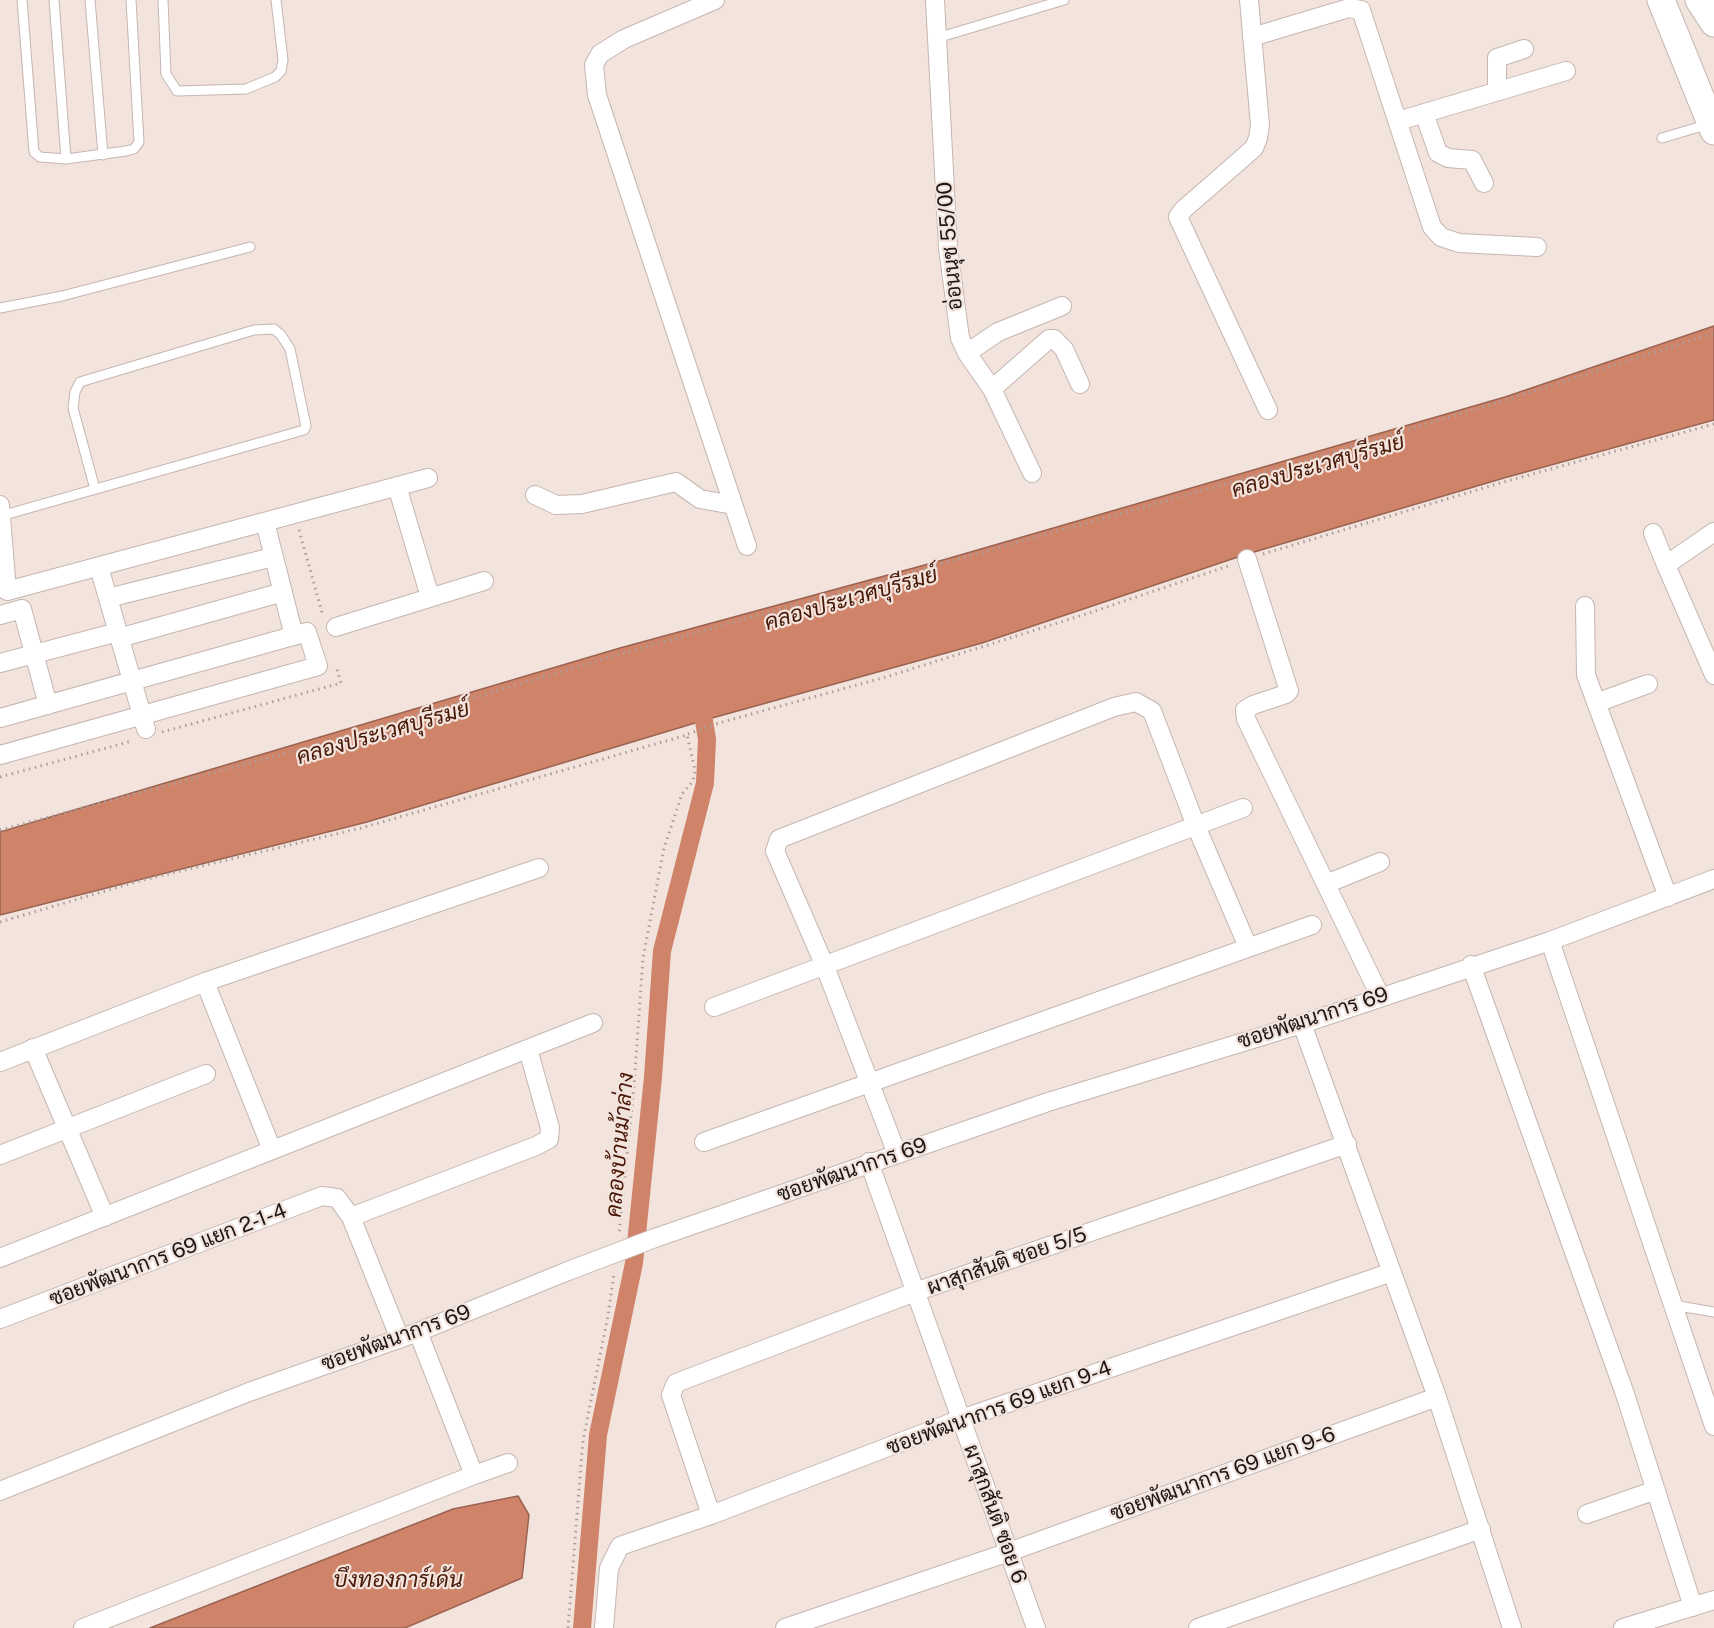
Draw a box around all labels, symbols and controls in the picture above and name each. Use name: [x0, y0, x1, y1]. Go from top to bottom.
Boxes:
street label: อ่อนนุช 55/00: [932, 181, 968, 311]
water label: คลองประเวศบุรีรมย์: [1229, 429, 1407, 503]
water label: คลองประเวศบุรีรมย์: [762, 562, 940, 636]
water label: คลองประเวศบุรีรมย์: [294, 696, 472, 770]
street label: ซอยพัฒนาการ 69: [1234, 982, 1392, 1054]
water label: คลองบ้านม้าล่าง: [601, 1071, 639, 1219]
street label: ซอยพัฒนาการ 69: [774, 1133, 930, 1207]
street label: ซอยพัฒนาการ 69 แยก 2-1-4: [46, 1198, 290, 1312]
street label: ผาสุกสันติ ซอย 5/5: [924, 1222, 1090, 1300]
street label: ซอยพัฒนาการ 69: [318, 1299, 474, 1377]
street label: ซอยพัฒนาการ 69 แยก 9-4: [883, 1356, 1115, 1460]
street label: ซอยพัฒนาการ 69 แยก 9-6: [1107, 1422, 1339, 1526]
street label: ผาสุกสันติ ซอย 6: [958, 1441, 1032, 1587]
water label: บึงทองการ์เด้น: [333, 1567, 463, 1593]

